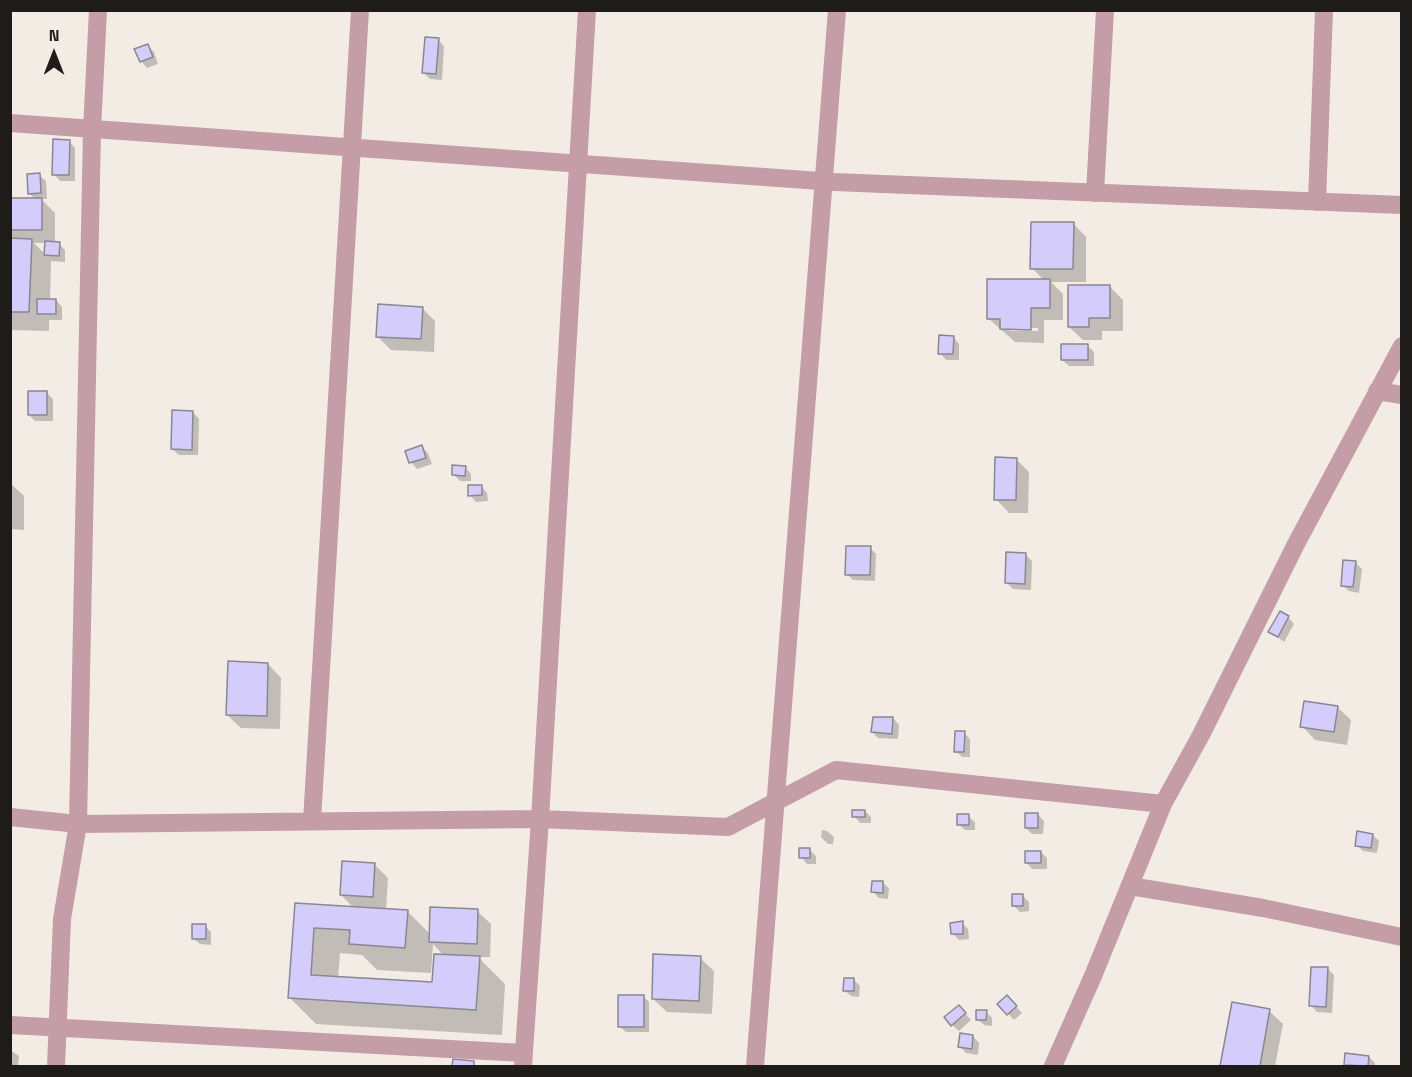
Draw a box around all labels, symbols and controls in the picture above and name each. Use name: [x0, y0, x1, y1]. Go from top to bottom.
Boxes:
north arrow: [24, 24, 84, 84]
text: N: [49, 25, 59, 46]

